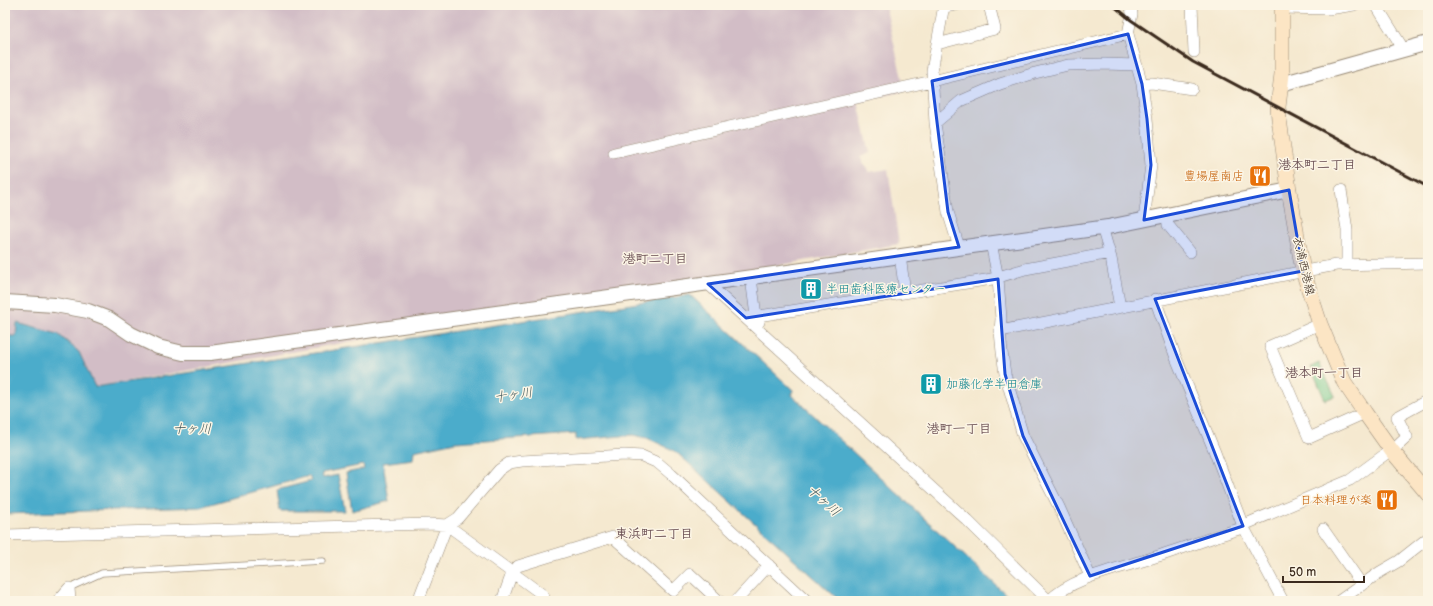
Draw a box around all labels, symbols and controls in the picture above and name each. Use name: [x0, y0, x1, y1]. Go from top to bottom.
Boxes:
district label: 港本町二丁目: [1278, 157, 1356, 173]
restaurant icon: 豊場屋南店: [1247, 163, 1273, 189]
place label: 豊場屋南店: [1184, 169, 1244, 184]
street label: 衣浦西港線: [1289, 235, 1318, 297]
district label: 港町二丁目: [622, 251, 688, 267]
building icon: 半田歯科医療センター: [798, 276, 824, 302]
place label: 半田歯科医療センター: [826, 282, 946, 297]
district label: 港本町一丁目: [1285, 365, 1363, 381]
building icon: 加藤化学半田倉庫: [918, 371, 944, 397]
place label: 加藤化学半田倉庫: [946, 377, 1042, 392]
water label: 十ヶ川: [493, 384, 534, 406]
water label: 十ヶ川: [172, 421, 212, 437]
district label: 港町一丁目: [926, 421, 992, 437]
water label: 十ヶ川: [803, 482, 843, 520]
restaurant icon: 日本料理が楽: [1374, 487, 1400, 513]
place label: 日本料理が楽: [1300, 493, 1372, 508]
district label: 東浜町二丁目: [615, 526, 693, 542]
scale bar: [1283, 558, 1364, 584]
text: 50 m: [1289, 565, 1316, 580]

